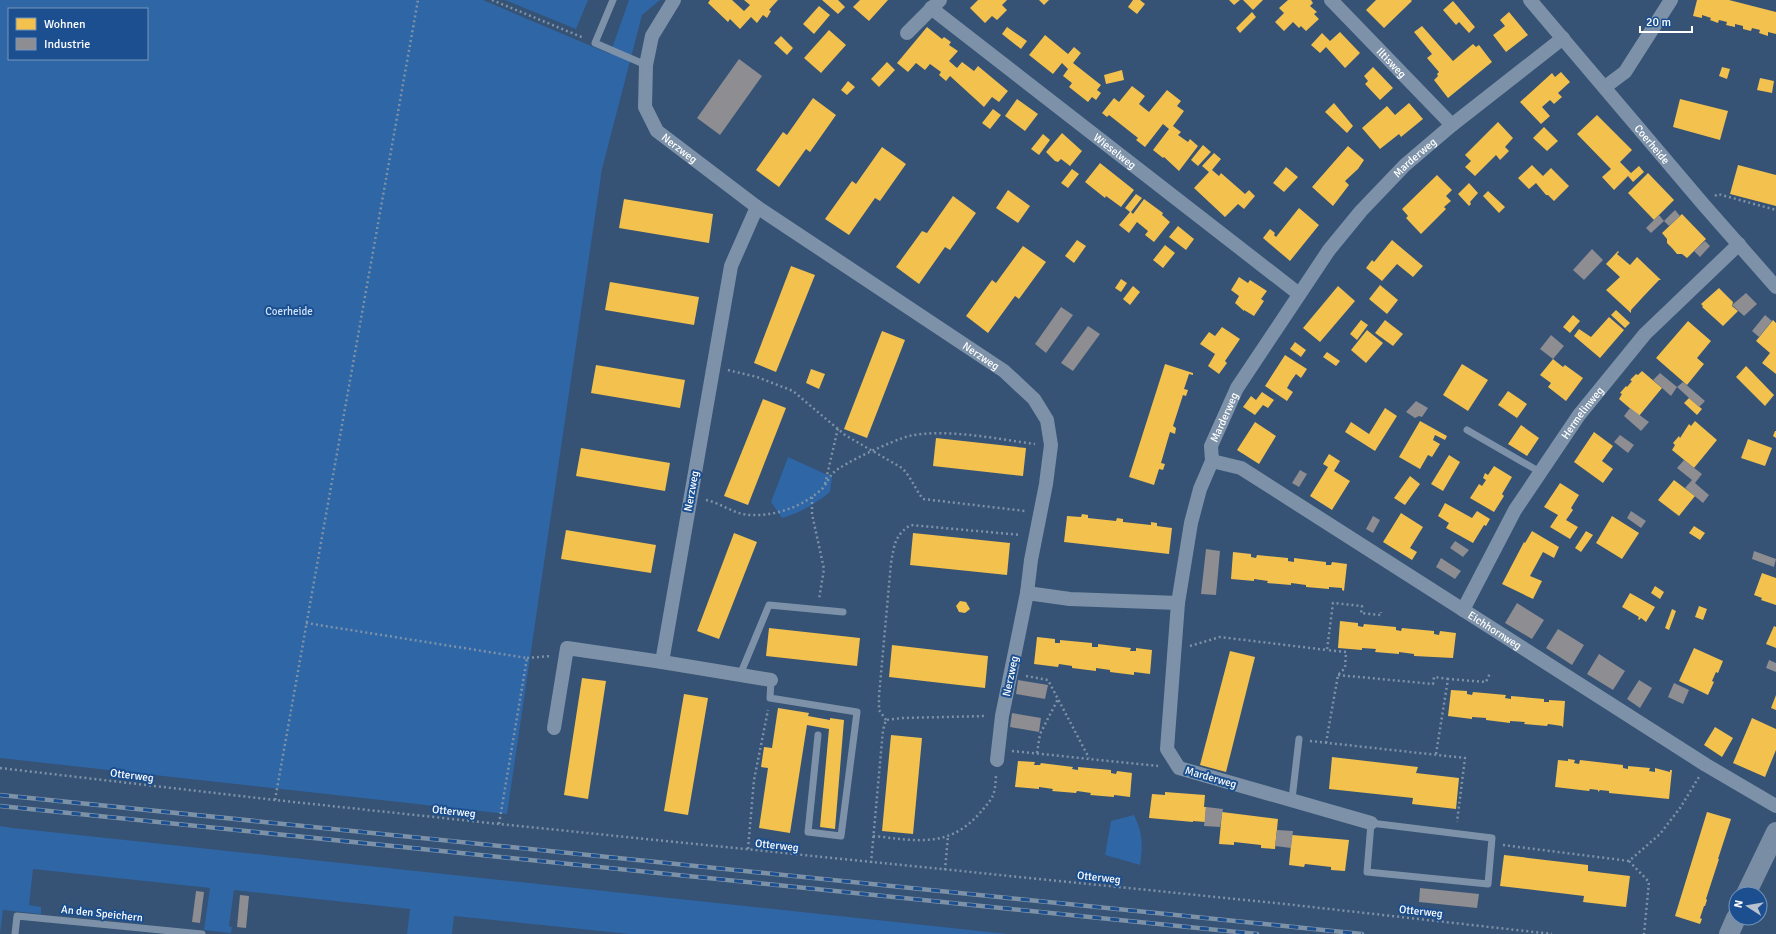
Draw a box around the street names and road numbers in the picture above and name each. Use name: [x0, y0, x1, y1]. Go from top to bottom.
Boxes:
street label: Iltisweg: [1374, 45, 1409, 81]
street label: Coerheide: [1631, 122, 1672, 167]
street label: Nerzweg: [659, 131, 700, 166]
street label: Wieselweg: [1091, 131, 1139, 172]
street label: Marderweg: [1391, 135, 1439, 180]
street label: Nerzweg: [960, 339, 1002, 373]
street label: Hermelinweg: [1559, 384, 1607, 442]
street label: Marderweg: [1208, 390, 1241, 444]
street label: Nerzweg: [682, 470, 701, 512]
street label: Eichhornweg: [1465, 609, 1524, 653]
street label: Nerzweg: [1000, 654, 1021, 698]
street label: Marderweg: [1184, 764, 1238, 791]
street label: Otterweg: [109, 766, 155, 785]
street label: Otterweg: [432, 803, 477, 820]
street label: Otterweg: [755, 837, 800, 854]
street label: Otterweg: [1077, 869, 1122, 886]
street label: An den Speichern: [60, 903, 143, 924]
street label: Otterweg: [1399, 903, 1444, 920]

